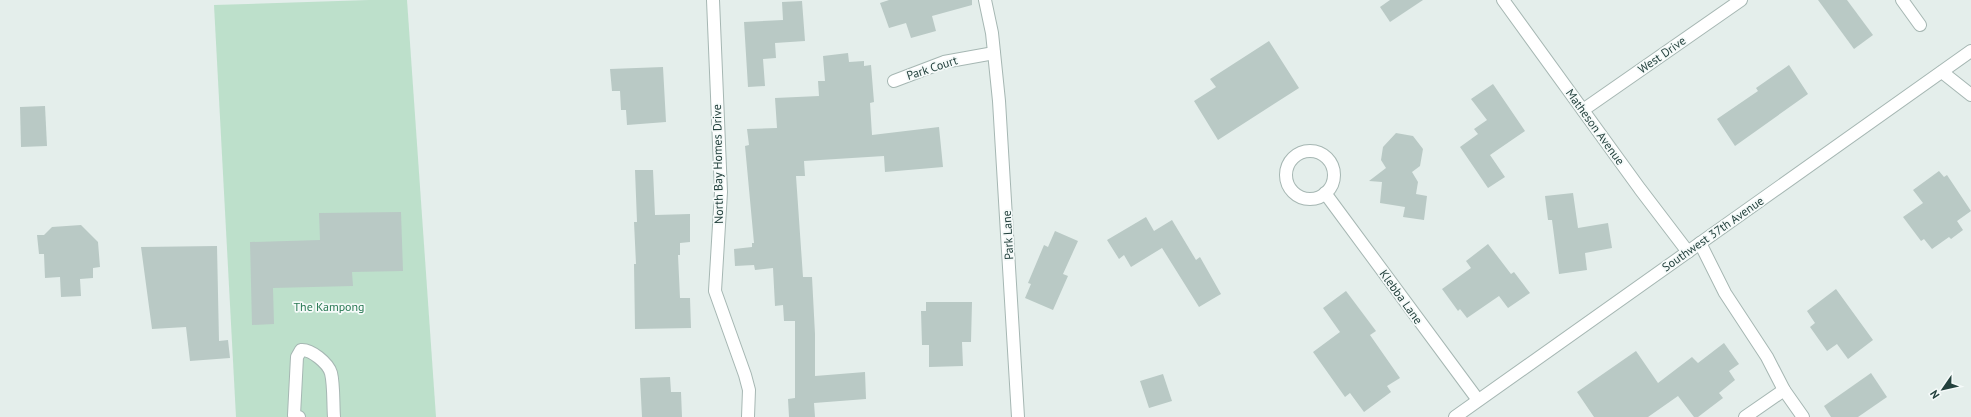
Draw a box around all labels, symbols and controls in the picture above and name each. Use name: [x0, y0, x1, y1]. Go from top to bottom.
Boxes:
street label: West Drive: [1635, 33, 1688, 76]
street label: Park Court: [904, 52, 959, 83]
street label: Matheson Avenue: [1563, 86, 1628, 168]
street label: North Bay Homes Drive: [709, 104, 726, 224]
street label: Southwest 37th Avenue: [1659, 193, 1766, 274]
street label: Park Lane: [999, 210, 1016, 260]
street label: Klebba Lane: [1377, 267, 1426, 327]
park label: The Kampong: [293, 299, 365, 314]
north arrow: [1923, 369, 1963, 409]
text: N: [1927, 388, 1943, 402]

